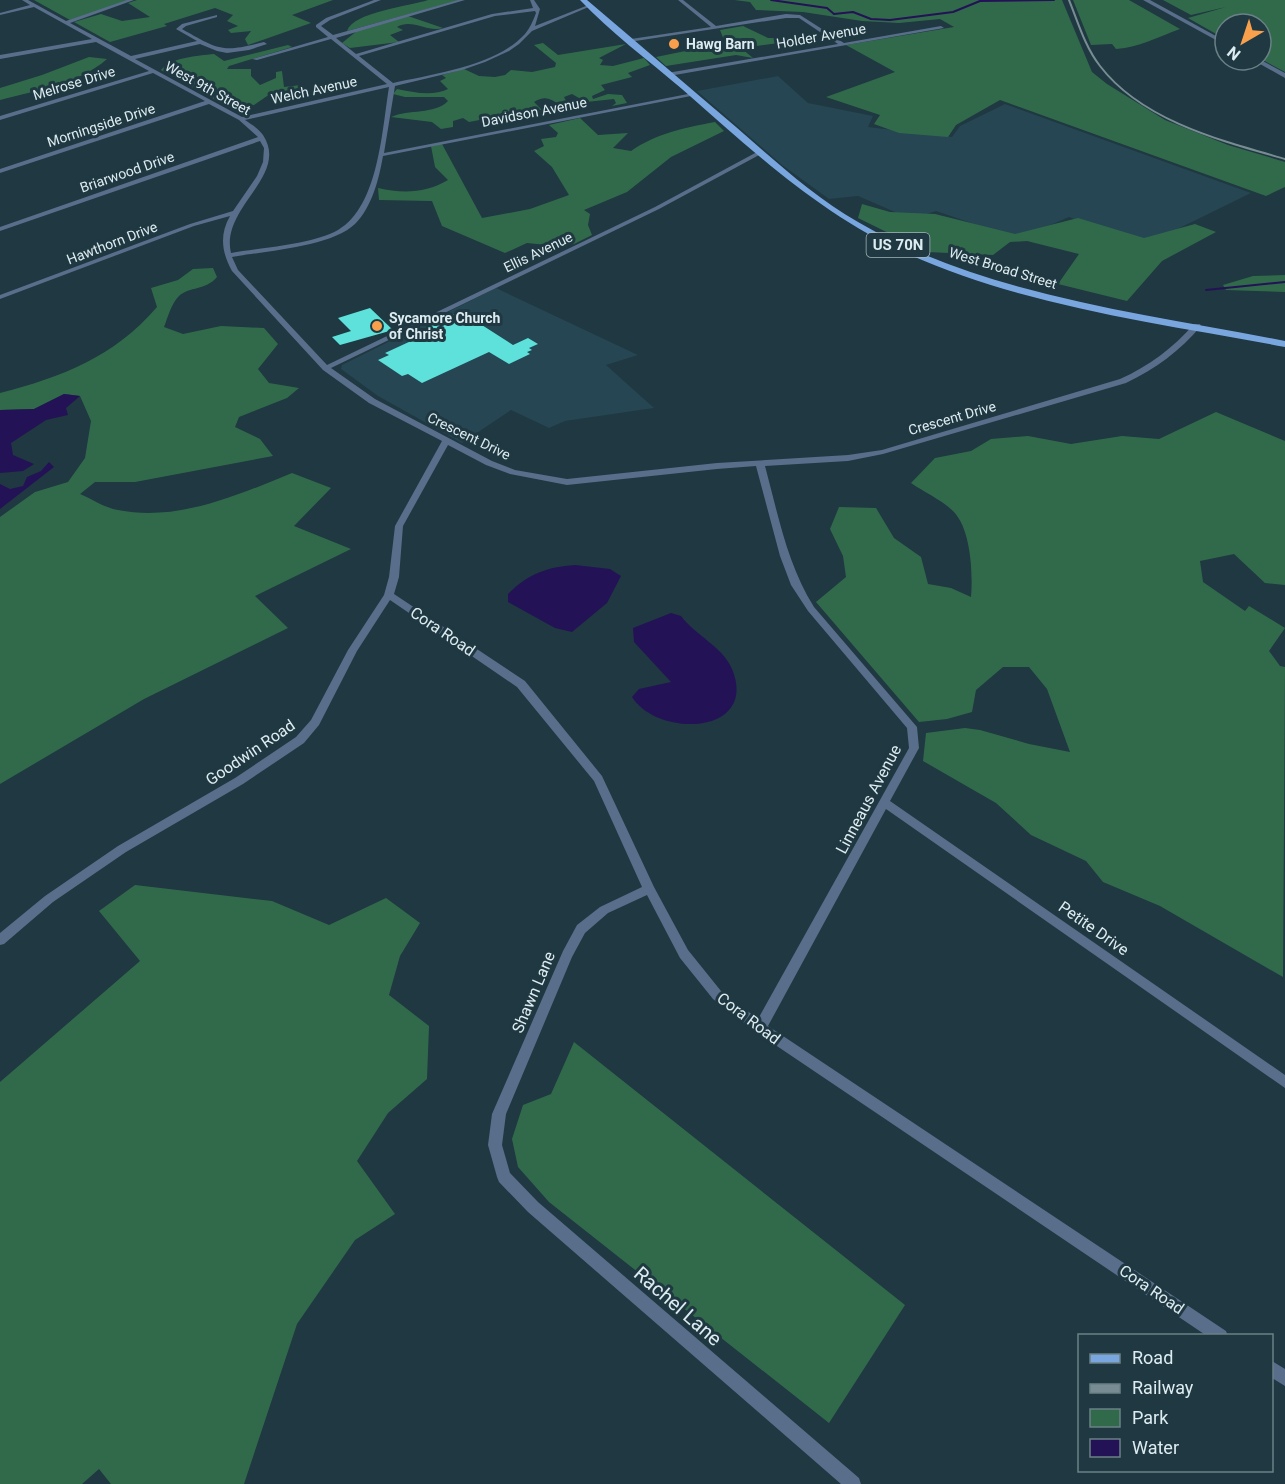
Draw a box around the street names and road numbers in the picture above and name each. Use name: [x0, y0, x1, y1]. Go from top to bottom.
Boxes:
street label: Holder Avenue: [775, 20, 867, 52]
street label: West 9th Street: [162, 58, 254, 118]
street label: Melrose Drive: [31, 63, 117, 103]
street label: Welch Avenue: [270, 73, 358, 107]
street label: Davidson Avenue: [480, 94, 588, 130]
street label: Morningside Drive: [45, 100, 157, 150]
street label: Briarwood Drive: [78, 148, 176, 196]
street label: Hawthorn Drive: [64, 218, 160, 268]
street label: Ellis Avenue: [501, 228, 575, 276]
road number: US 70N: [866, 233, 930, 257]
street label: West Broad Street: [947, 244, 1059, 292]
street label: Crescent Drive: [906, 398, 998, 438]
street label: Crescent Drive: [425, 409, 513, 463]
street label: Cora Road: [407, 603, 479, 660]
street label: Goodwin Road: [202, 716, 299, 789]
street label: Linneaus Avenue: [832, 741, 905, 857]
street label: Petite Drive: [1055, 897, 1132, 959]
street label: Shawn Lane: [508, 949, 559, 1036]
street label: Cora Road: [713, 989, 784, 1048]
street label: Rachel Lane: [629, 1261, 727, 1351]
street label: Cora Road: [1116, 1261, 1188, 1318]

